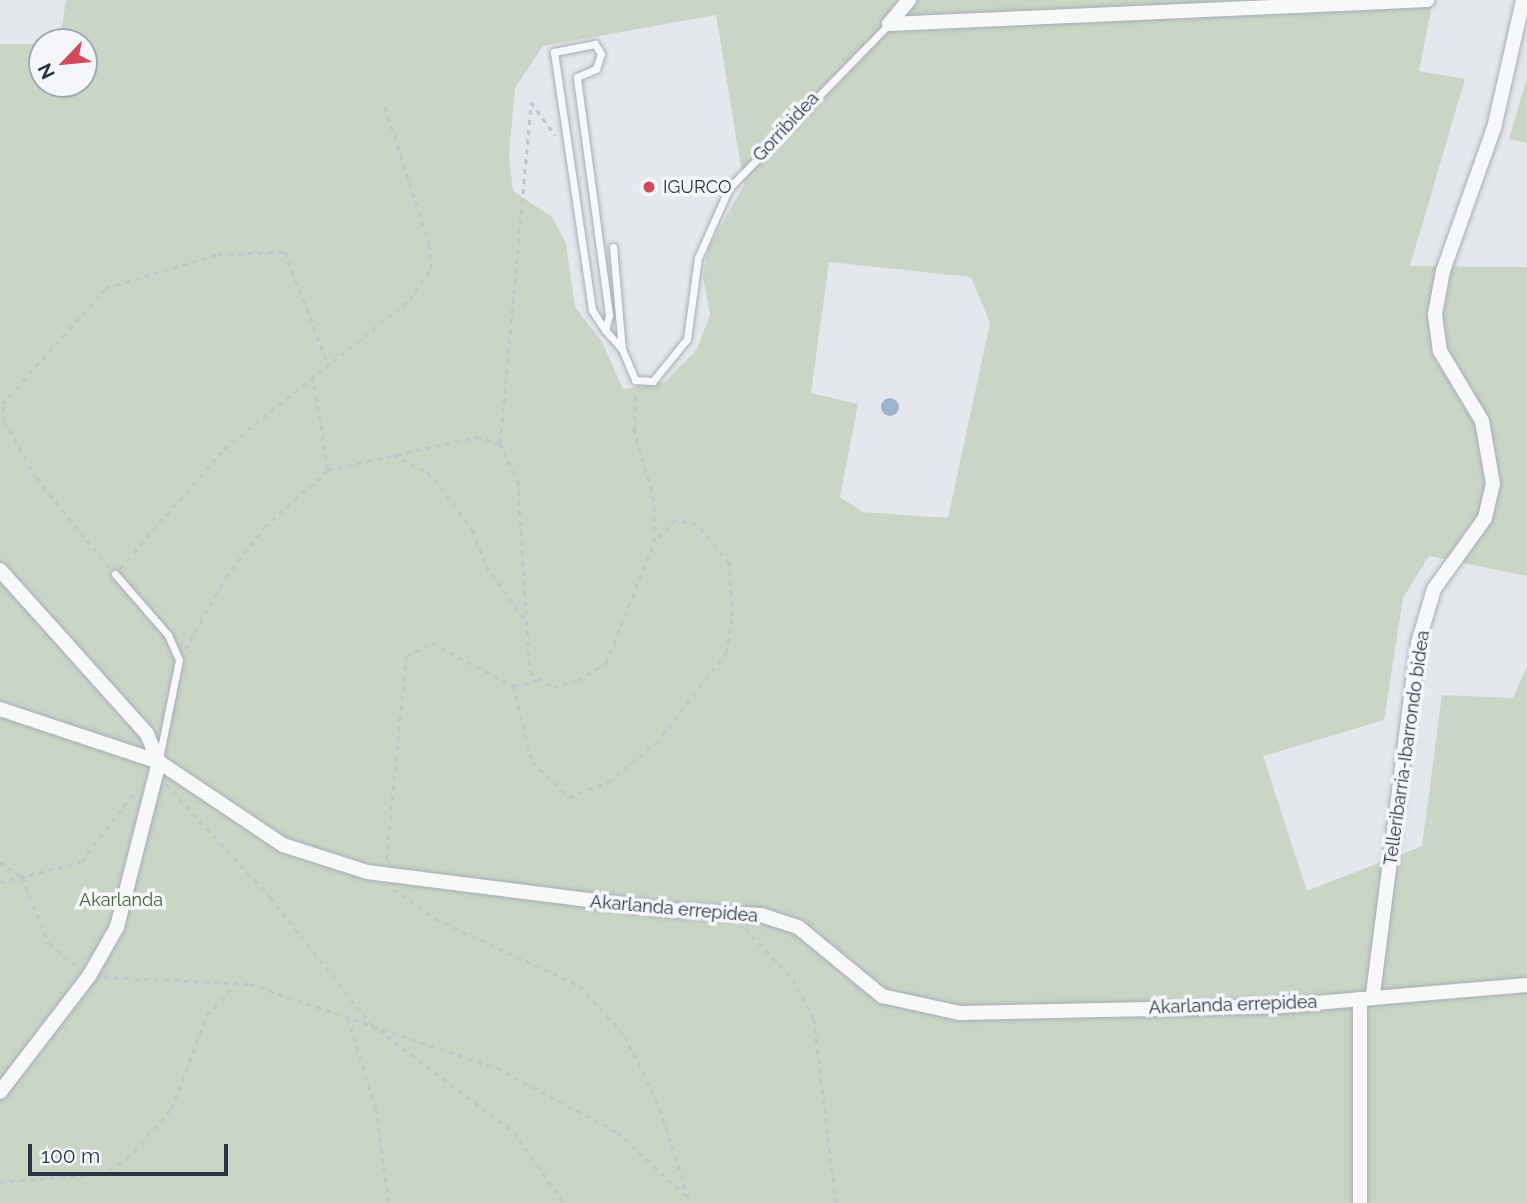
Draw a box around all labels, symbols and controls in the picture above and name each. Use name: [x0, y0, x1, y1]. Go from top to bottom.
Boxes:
north arrow: [28, 28, 98, 98]
text: N: [33, 60, 59, 83]
street label: Gorribidea: [749, 88, 823, 166]
place label: IGURCO: [663, 176, 731, 198]
marker: IGURCO: [641, 179, 657, 195]
street label: Telleribarria-Ibarrondo bidea: [1380, 629, 1434, 867]
park label: Akarlanda: [79, 889, 163, 911]
street label: Akarlanda errepidea: [589, 891, 759, 927]
street label: Akarlanda errepidea: [1148, 991, 1318, 1019]
scale bar: [32, 1130, 231, 1174]
text: 100 m: [41, 1143, 100, 1168]

